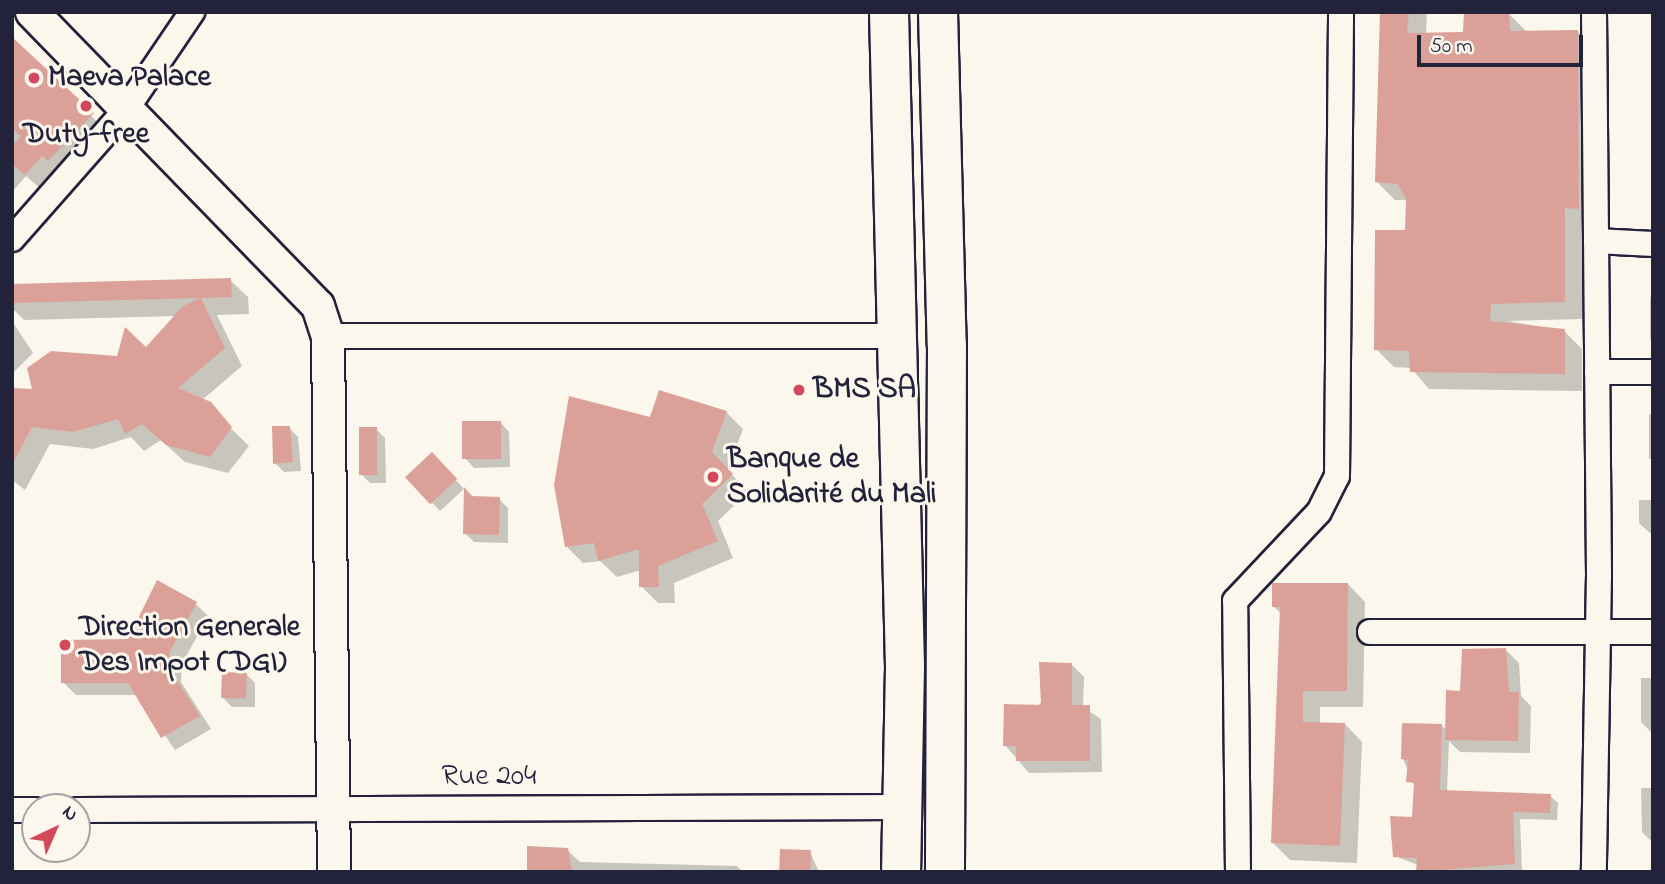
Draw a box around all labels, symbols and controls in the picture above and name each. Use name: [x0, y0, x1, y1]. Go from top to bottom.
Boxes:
scale bar: [1420, 21, 1586, 65]
text: 50 m: [1430, 32, 1473, 62]
place label: Maeva Palace: [48, 60, 211, 96]
marker: Maeva Palace: [26, 70, 42, 86]
marker: Duty-free: [78, 98, 94, 114]
place label: Duty-free: [23, 117, 149, 153]
place label: BMS SA: [813, 372, 916, 408]
marker: BMS SA: [791, 382, 807, 398]
place label: Banque de Solidarité du Mali: [727, 442, 936, 512]
marker: Banque de Solidarité du Mali: [705, 469, 721, 485]
place label: Direction Generale Des Impot (DGI): [79, 610, 300, 680]
marker: Direction Generale Des Impot (DGI): [57, 637, 73, 653]
street label: Rue 204: [442, 759, 536, 795]
north arrow: [21, 793, 91, 863]
text: N: [56, 800, 84, 828]

